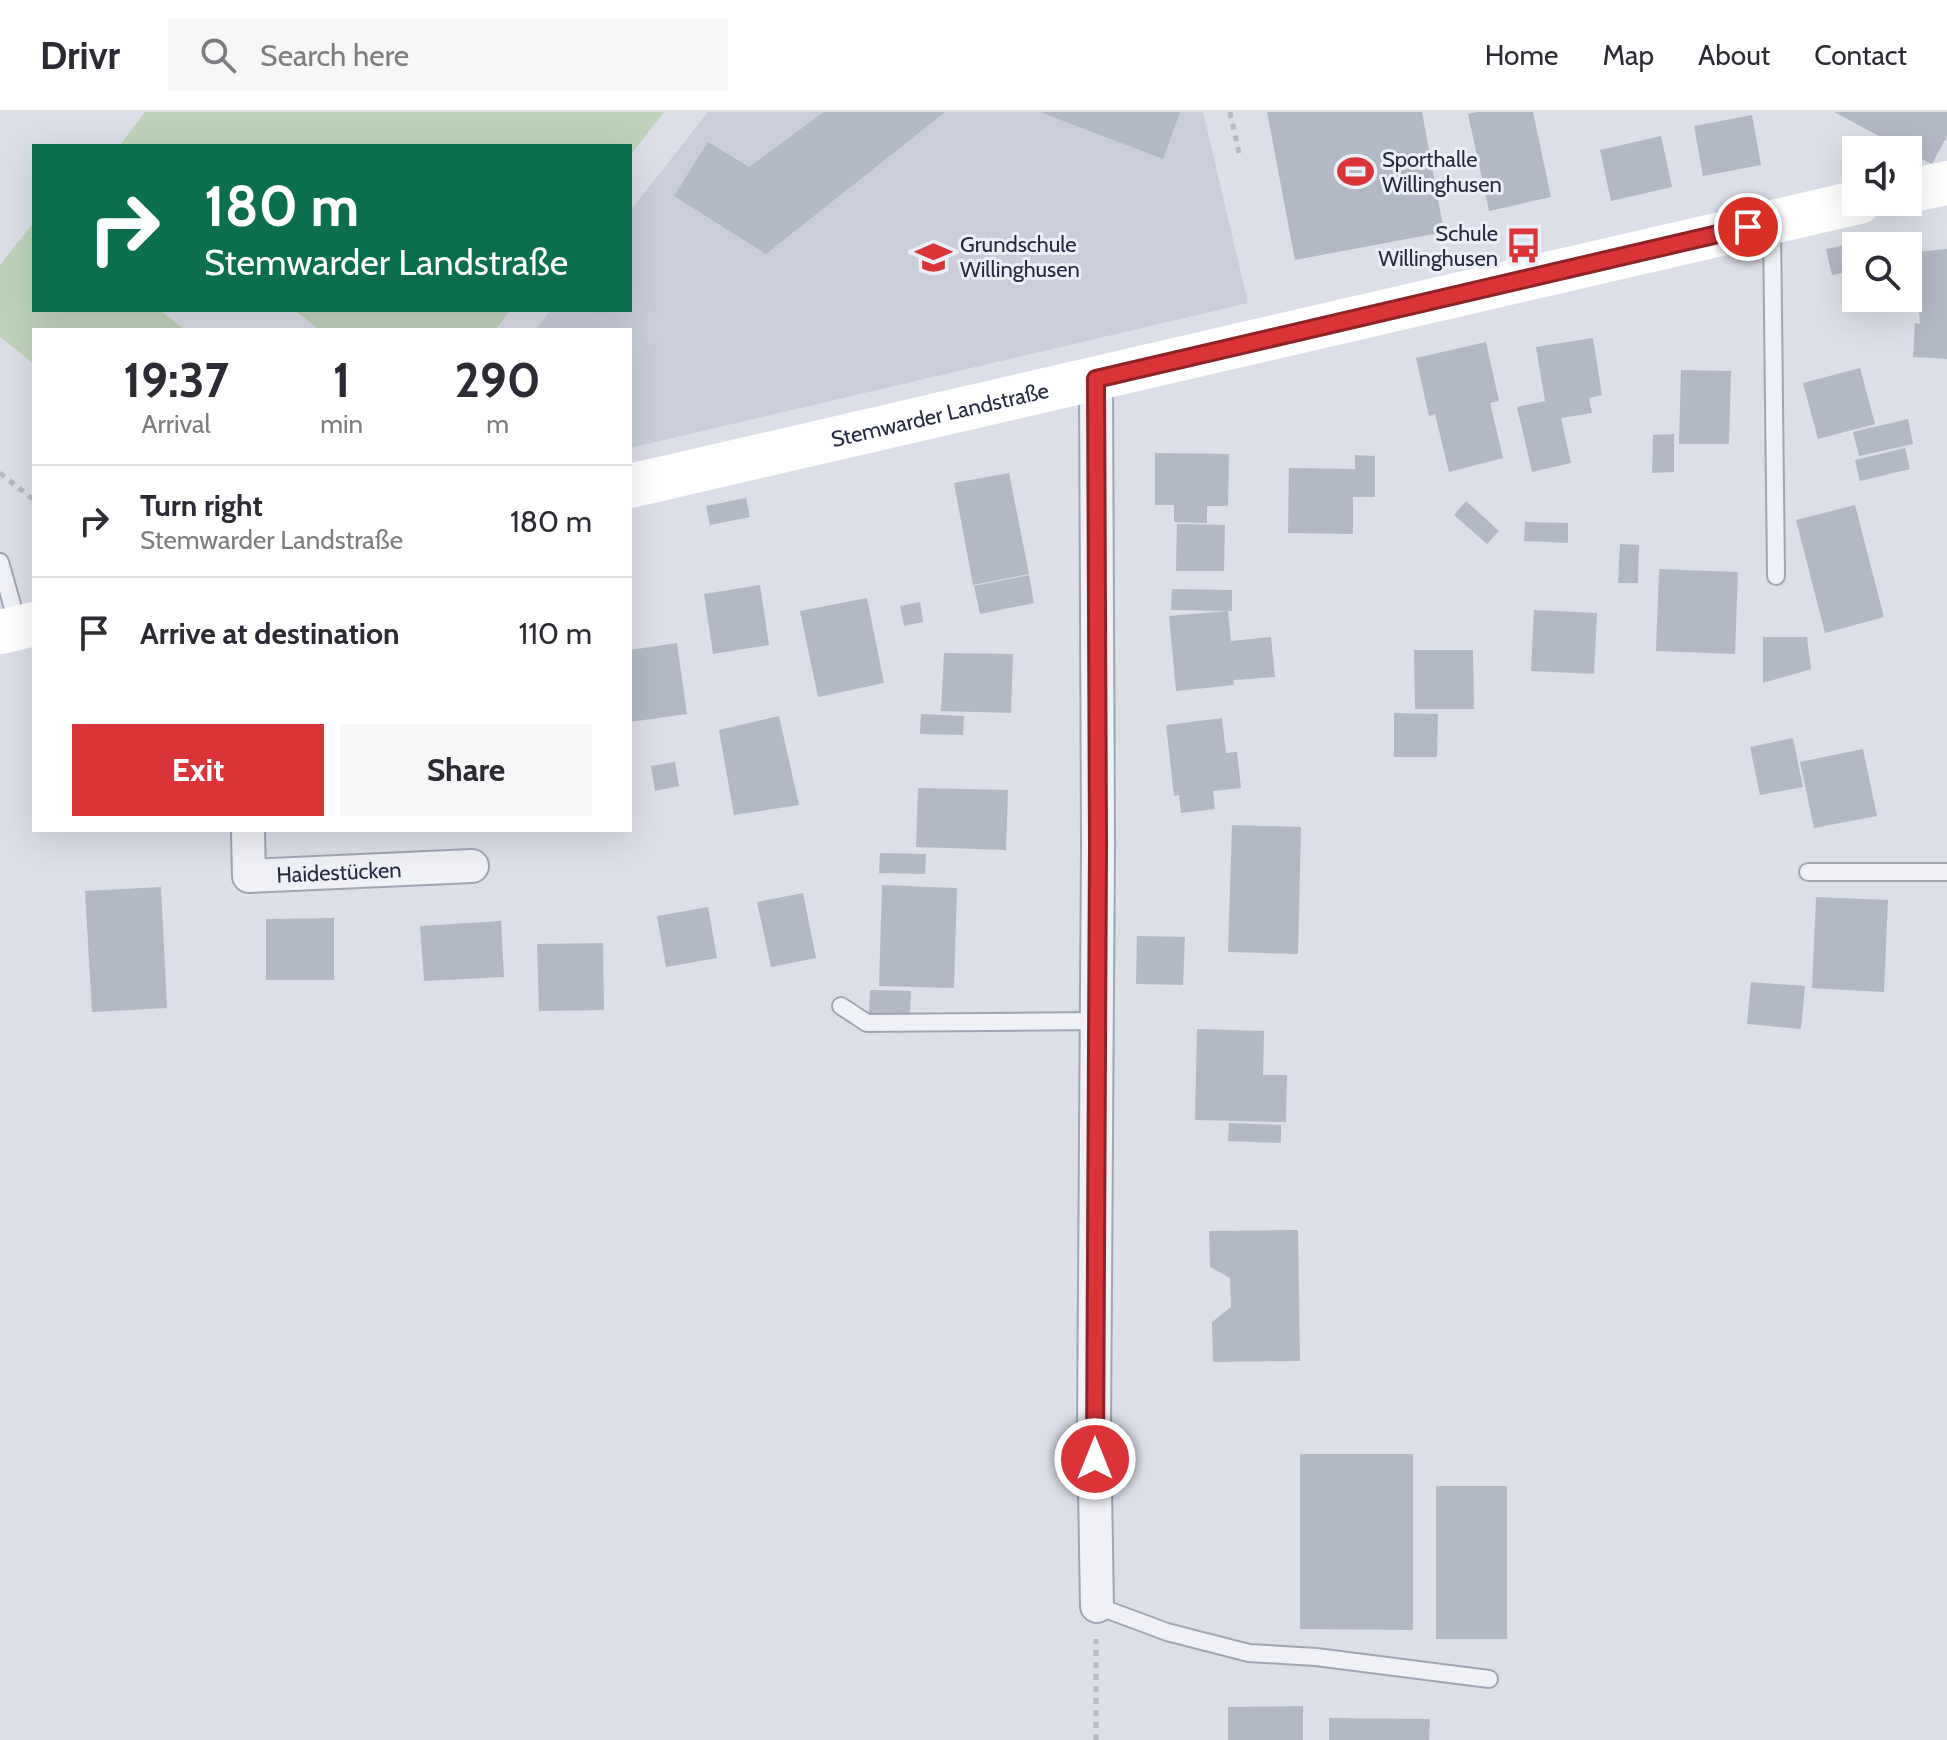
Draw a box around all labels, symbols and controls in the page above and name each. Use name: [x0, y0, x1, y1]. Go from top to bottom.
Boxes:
search box: [168, 19, 728, 91]
text: Drivr: [40, 32, 120, 79]
icon: search: [196, 33, 240, 77]
text: Search here: [260, 37, 409, 74]
text: Home: [1485, 38, 1558, 72]
text: Map: [1602, 38, 1654, 72]
text: About: [1698, 38, 1770, 72]
text: Contact: [1814, 38, 1907, 72]
map controls: [1842, 136, 1922, 312]
button: sound: [1842, 136, 1922, 216]
place label: Sporthalle Willinghusen: [1382, 146, 1502, 198]
sports icon: Sporthalle Willinghusen: [1337, 153, 1375, 191]
text: 180 m: [204, 172, 359, 240]
icon: right: [72, 176, 176, 280]
pin: [1714, 193, 1782, 261]
icon: arrive: [1726, 205, 1770, 249]
place label: Schule Willinghusen: [1378, 220, 1498, 272]
bus stop icon: Schule Willinghusen: [1505, 227, 1543, 265]
place label: Grundschule Willinghusen: [960, 231, 1080, 283]
button: search: [1842, 232, 1922, 312]
school or university icon: Grundschule Willinghusen: [915, 238, 953, 276]
text: Stemwarder Landstraße: [204, 240, 568, 284]
text: 19:37: [123, 351, 229, 409]
text: 1: [333, 351, 351, 409]
text: 290: [454, 351, 541, 409]
street label: Stemwarder Landstraße: [828, 377, 1051, 453]
text: Arrival: [142, 408, 211, 440]
text: min: [320, 408, 363, 440]
text: m: [486, 408, 509, 440]
text: Turn right: [140, 487, 263, 524]
icon: right: [72, 499, 116, 543]
text: 180 m: [510, 503, 592, 540]
text: Stemwarder Landstraße: [140, 524, 403, 556]
icon: arrive: [72, 611, 116, 655]
text: Arrive at destination: [140, 615, 400, 652]
text: 110 m: [518, 615, 592, 652]
button: Exit: [72, 724, 324, 816]
button: Share: [340, 724, 592, 816]
street label: Haidestücken: [276, 856, 402, 889]
position arrow: [1053, 1417, 1137, 1501]

